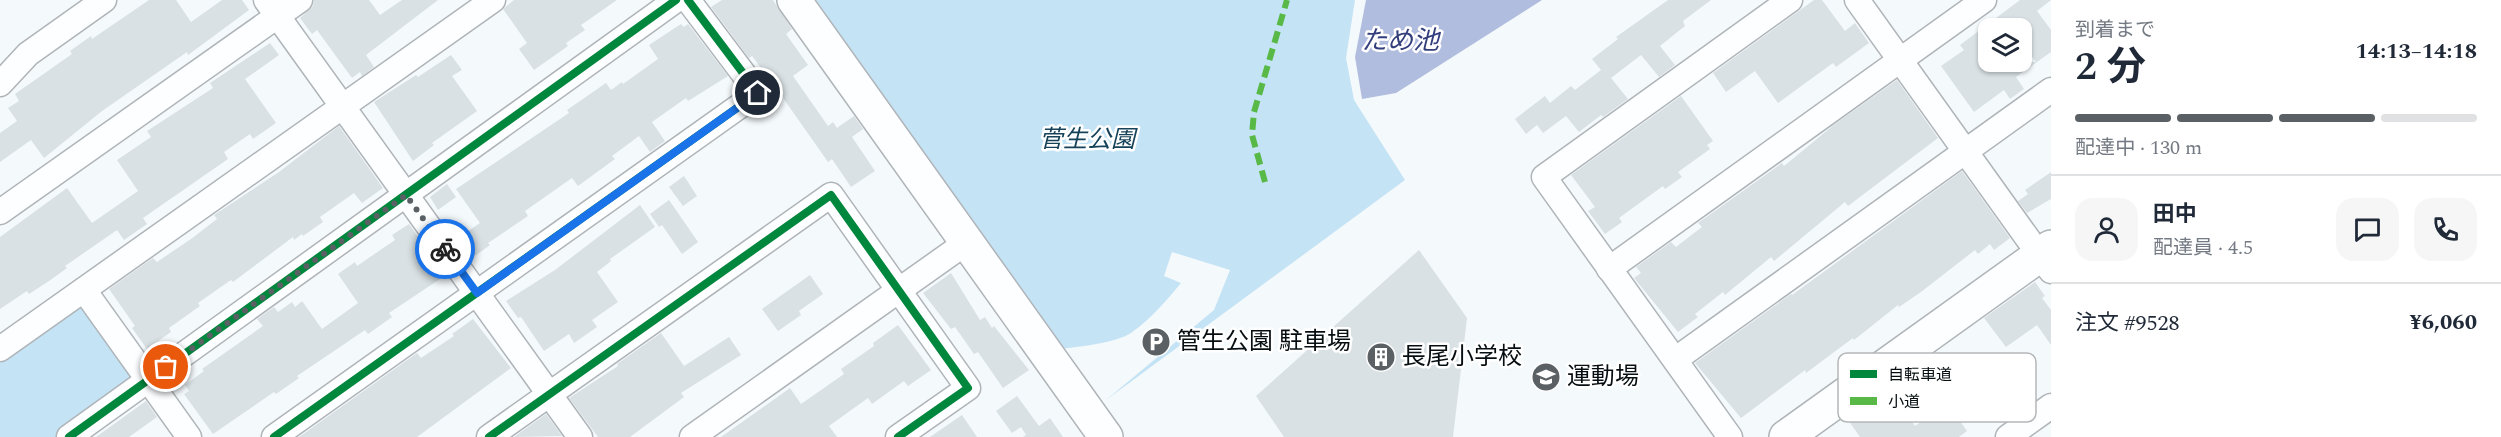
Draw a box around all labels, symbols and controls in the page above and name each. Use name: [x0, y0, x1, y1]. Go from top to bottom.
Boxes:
text: 到着まで: [2075, 15, 2155, 45]
map controls: [1978, 18, 2032, 72]
button: layers: [1978, 18, 2032, 72]
water label: ため池: [1361, 21, 1442, 61]
text: 14:13–14:18: [2355, 35, 2477, 68]
text: 2 分: [2075, 38, 2146, 97]
pin: [732, 67, 783, 118]
icon: home: [741, 76, 774, 109]
park label: 菅生公園: [1039, 122, 1138, 158]
text: 配達中 · 130 m: [2075, 133, 2202, 163]
button: person: [2075, 198, 2138, 261]
text: 田中: [2153, 198, 2197, 231]
button: chat: [2336, 198, 2399, 261]
button: phone: [2414, 198, 2477, 261]
courier: [415, 219, 475, 279]
icon: bike: [429, 233, 462, 266]
text: 配達員 · 4.5: [2153, 233, 2253, 263]
text: ¥6,060: [2409, 306, 2477, 339]
text: 注文 #9528: [2075, 307, 2180, 340]
place label: 管生公園 駐車場: [1177, 324, 1351, 360]
parking icon: 管生公園 駐車場: [1140, 326, 1172, 358]
place label: 長尾小学校: [1402, 339, 1522, 375]
pin: [140, 341, 191, 392]
building icon: 長尾小学校: [1365, 341, 1397, 373]
icon: bag: [149, 350, 182, 383]
legend: [1838, 353, 2036, 422]
place label: 運動場: [1567, 359, 1639, 395]
school or university icon: 運動場: [1530, 361, 1562, 393]
text: 自転車道: [1888, 363, 1952, 387]
text: 小道: [1888, 390, 1920, 414]

